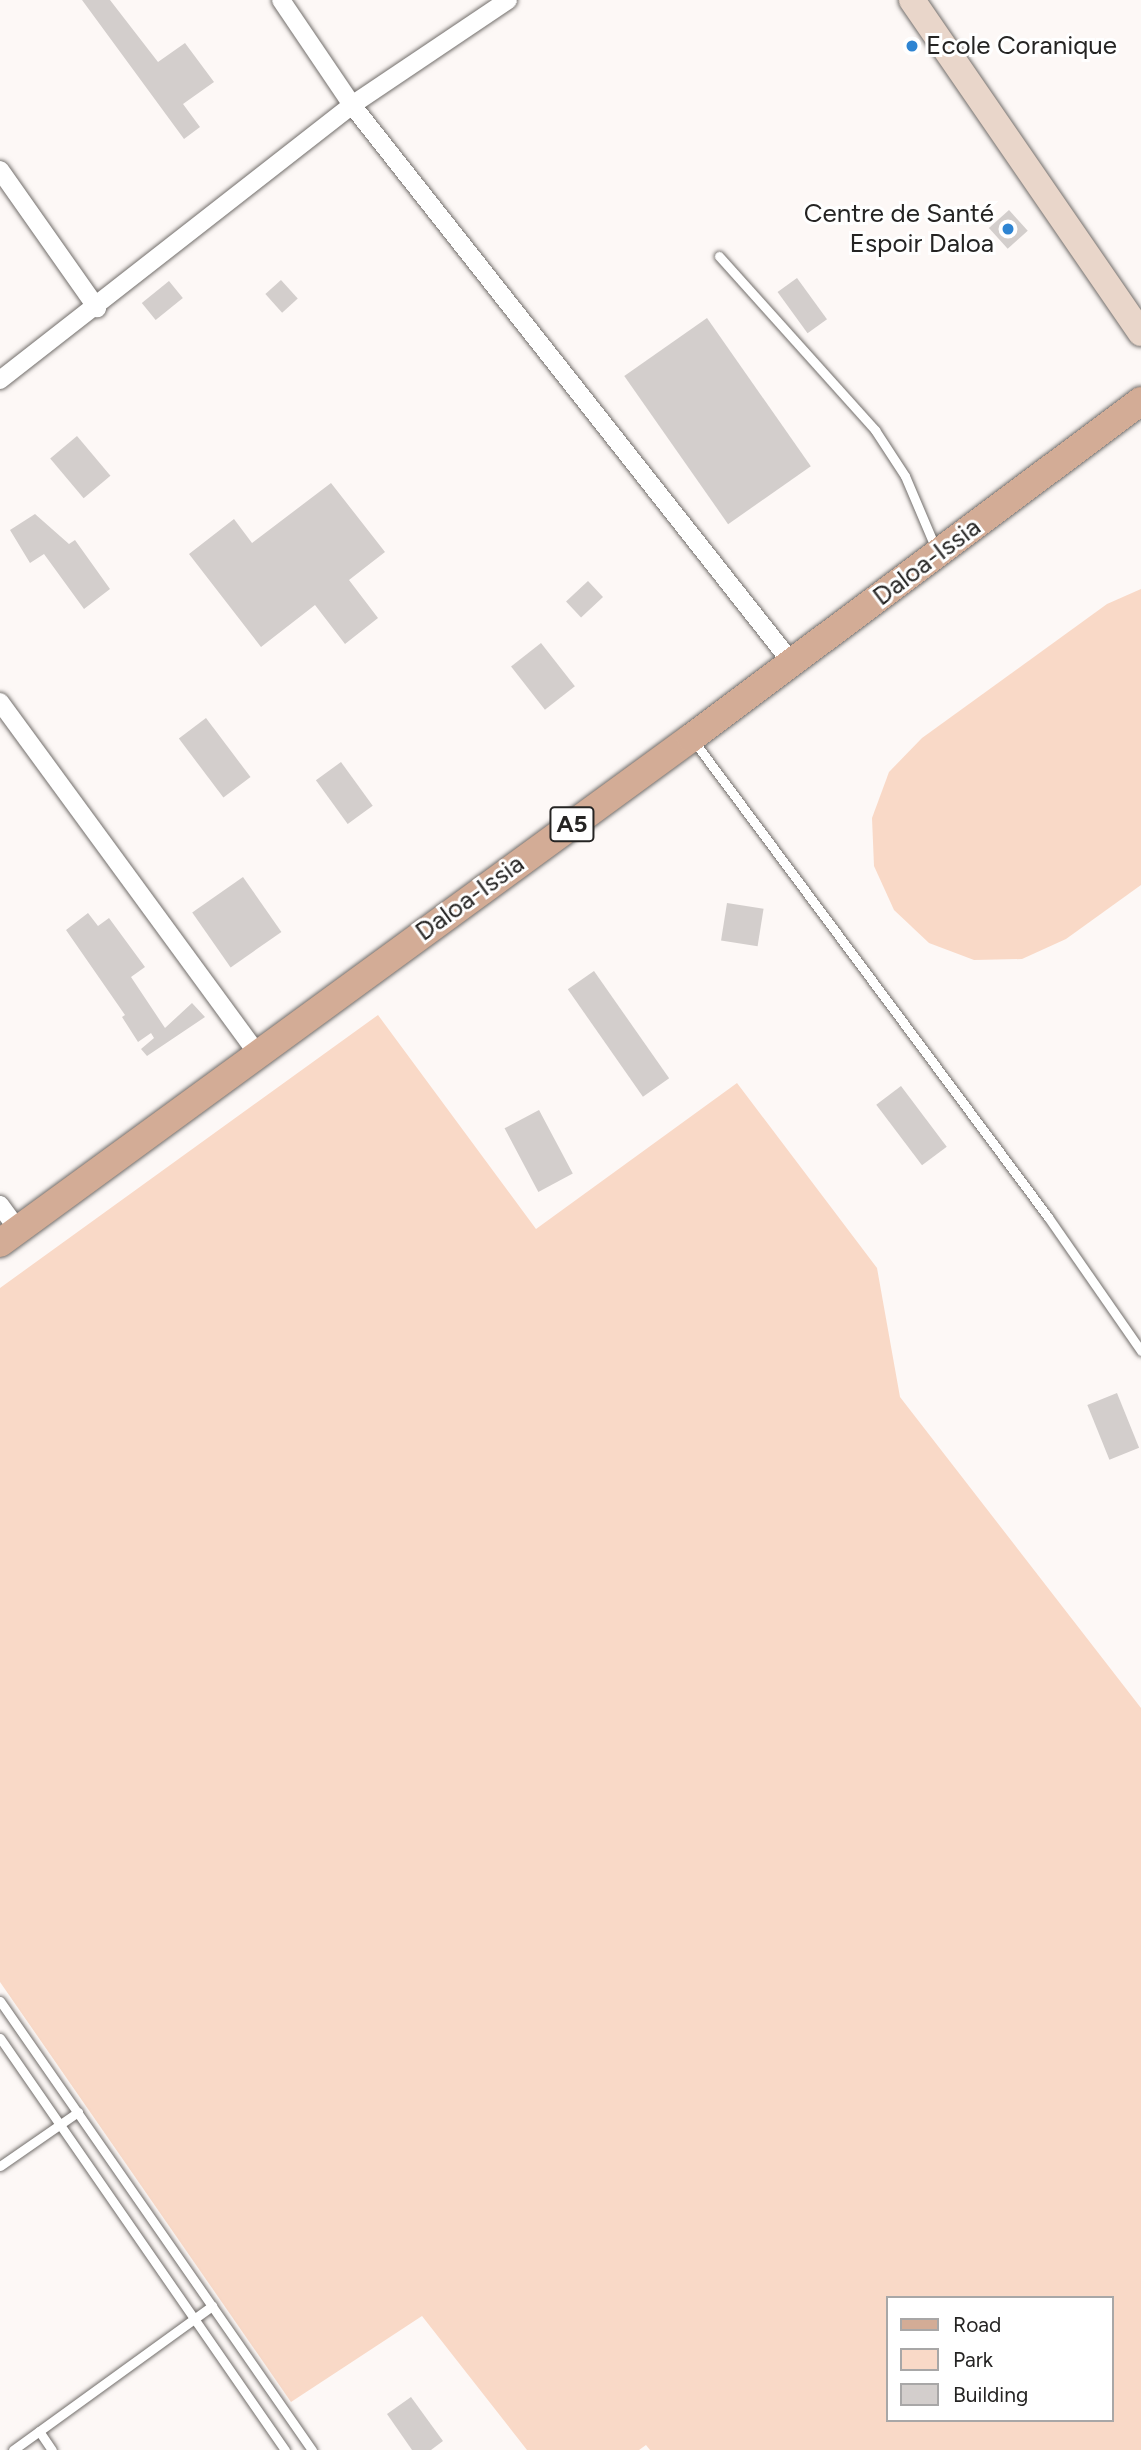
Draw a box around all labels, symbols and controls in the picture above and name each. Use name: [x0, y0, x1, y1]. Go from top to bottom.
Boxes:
place label: Ecole Coranique: [926, 30, 1117, 62]
marker: Ecole Coranique: [904, 38, 920, 54]
place label: Centre de Santé Espoir Daloa: [804, 198, 994, 260]
marker: Centre de Santé Espoir Daloa: [1000, 221, 1016, 237]
street label: Daloa-Issia: [867, 511, 987, 613]
road number: A5: [549, 804, 595, 844]
street label: Daloa-Issia: [410, 848, 530, 948]
legend: [886, 2296, 1113, 2422]
text: Road: [953, 2312, 1001, 2337]
text: Park: [953, 2347, 993, 2372]
text: Building: [953, 2382, 1028, 2407]

